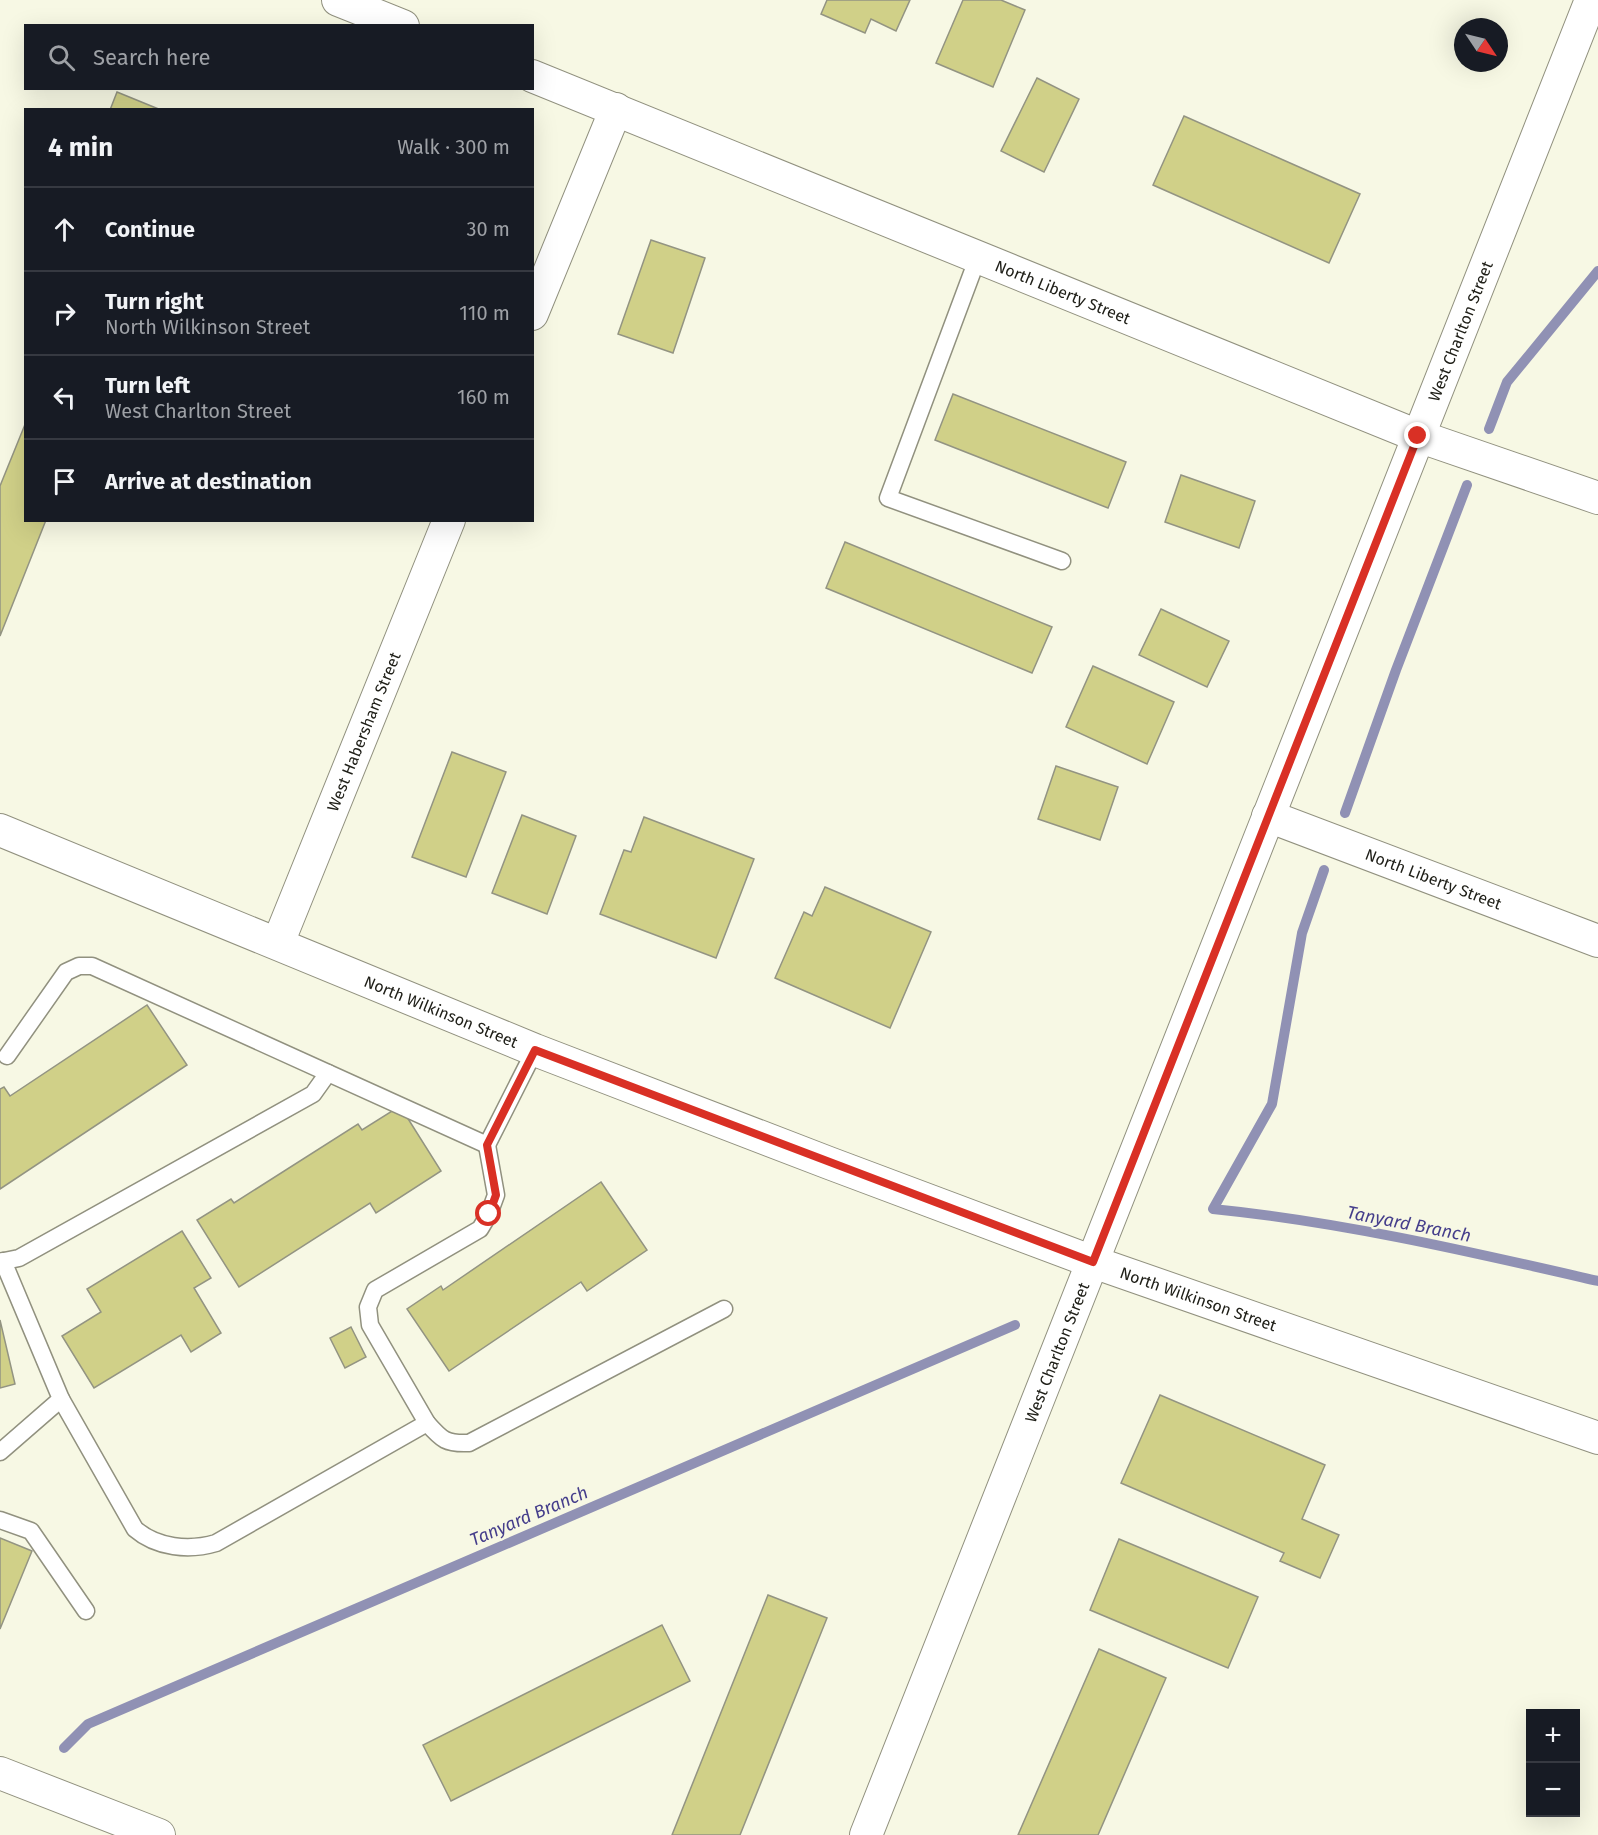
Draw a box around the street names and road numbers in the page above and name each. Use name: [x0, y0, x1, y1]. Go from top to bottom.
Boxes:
street label: North Liberty Street: [992, 256, 1133, 328]
street label: West Charlton Street: [1424, 258, 1497, 404]
street label: West Habersham Street: [323, 649, 405, 814]
street label: North Liberty Street: [1363, 845, 1504, 914]
street label: North Wilkinson Street: [361, 972, 521, 1052]
street label: North Wilkinson Street: [1117, 1263, 1279, 1335]
street label: West Charlton Street: [1021, 1279, 1093, 1425]

